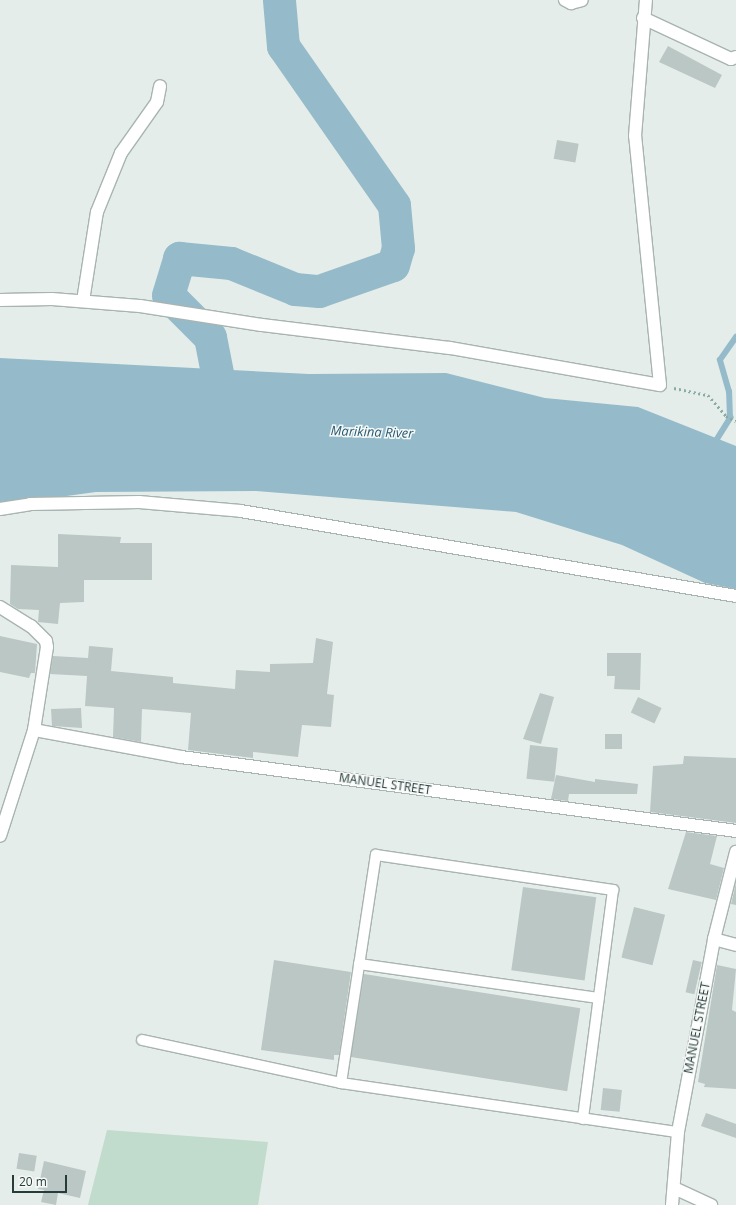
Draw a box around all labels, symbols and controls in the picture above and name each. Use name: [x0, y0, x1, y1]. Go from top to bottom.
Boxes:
water label: Marikina River: [330, 423, 414, 441]
street label: MANUEL STREET: [338, 770, 432, 798]
street label: MANUEL STREET: [681, 981, 713, 1075]
scale bar: [14, 1167, 69, 1193]
text: 20 m: [19, 1173, 47, 1190]

